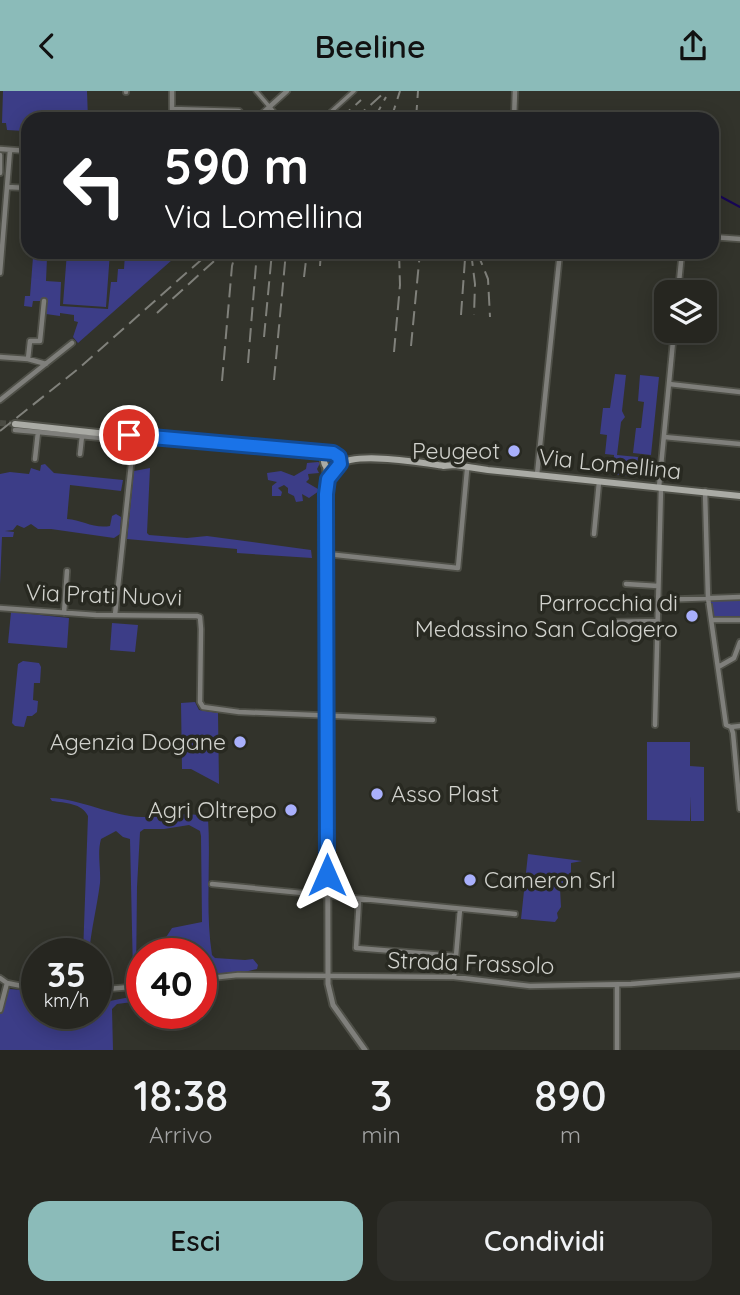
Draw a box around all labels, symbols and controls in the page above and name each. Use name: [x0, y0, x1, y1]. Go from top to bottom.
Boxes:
text: Beeline: [314, 26, 426, 66]
icon: back: [28, 27, 66, 65]
icon: share: [674, 27, 712, 65]
text: 590 m: [164, 135, 309, 196]
icon: left: [49, 140, 140, 231]
text: Via Lomellina: [164, 196, 363, 236]
map controls: [654, 280, 717, 343]
button: layers: [654, 280, 717, 343]
pin: [99, 405, 159, 465]
icon: arrive: [110, 416, 148, 454]
place label: Peugeot: [412, 436, 500, 465]
street label: Via Lomellina: [537, 442, 683, 485]
marker: Peugeot: [506, 443, 522, 459]
street label: Via Prati Nuovi: [25, 577, 183, 612]
place label: Parrocchia di Medassino San Calogero: [415, 588, 678, 643]
marker: Parrocchia di Medassino San Calogero: [684, 608, 700, 624]
place label: Agenzia Dogane: [50, 727, 226, 756]
marker: Agenzia Dogane: [232, 734, 248, 750]
place label: Asso Plast: [391, 779, 499, 808]
marker: Asso Plast: [369, 786, 385, 802]
place label: Agri Oltrepo: [148, 795, 277, 824]
marker: Agri Oltrepo: [283, 802, 299, 818]
position arrow: [290, 838, 364, 912]
place label: Cameron Srl: [484, 865, 616, 894]
marker: Cameron Srl: [462, 872, 478, 888]
speed limit sign: 40: [126, 938, 217, 1029]
street label: Strada Frassolo: [387, 945, 555, 980]
text: 35: [47, 952, 86, 996]
text: km/h: [44, 989, 89, 1012]
text: 18:38: [134, 1069, 228, 1122]
text: 3: [370, 1069, 392, 1122]
text: 890: [534, 1069, 606, 1122]
text: Arrivo: [149, 1120, 213, 1149]
text: min: [362, 1120, 401, 1149]
text: m: [560, 1120, 581, 1149]
button: Esci: [28, 1201, 363, 1281]
button: Condividi: [377, 1201, 712, 1281]

